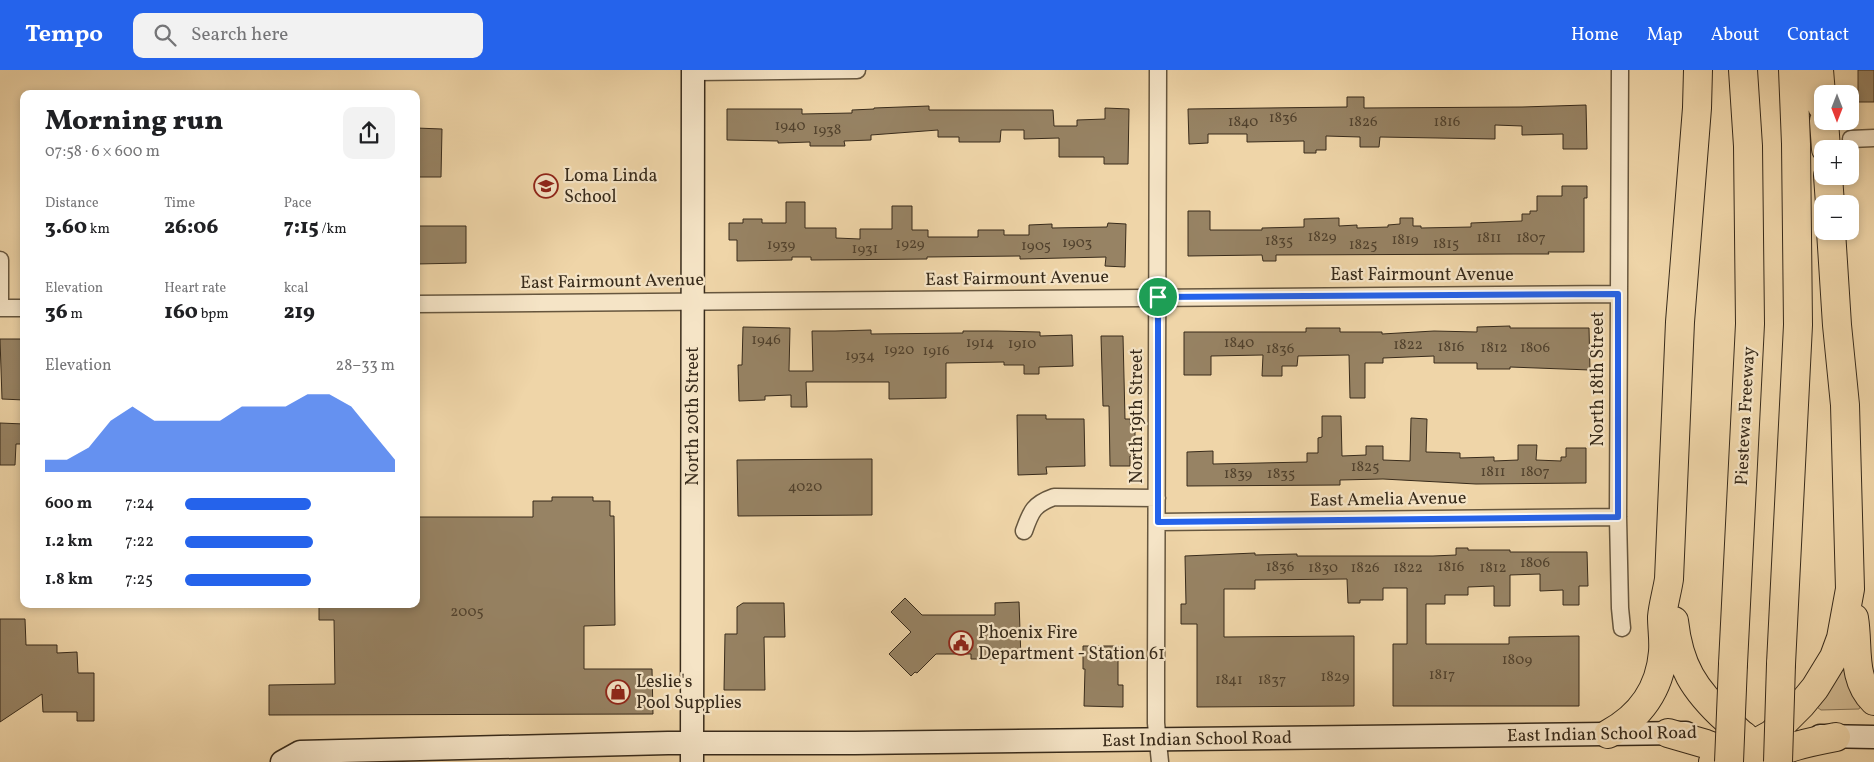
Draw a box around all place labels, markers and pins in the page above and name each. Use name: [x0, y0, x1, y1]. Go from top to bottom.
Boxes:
place label: Loma Linda School: [564, 164, 658, 210]
school or university icon: Loma Linda School: [533, 173, 559, 199]
pin: [1137, 276, 1179, 318]
place label: Phoenix Fire Department - Station 61: [978, 621, 1165, 667]
public building icon: Phoenix Fire Department - Station 61: [948, 630, 974, 656]
place label: Leslie's Pool Supplies: [636, 670, 742, 716]
shop icon: Leslie's Pool Supplies: [605, 679, 631, 705]

